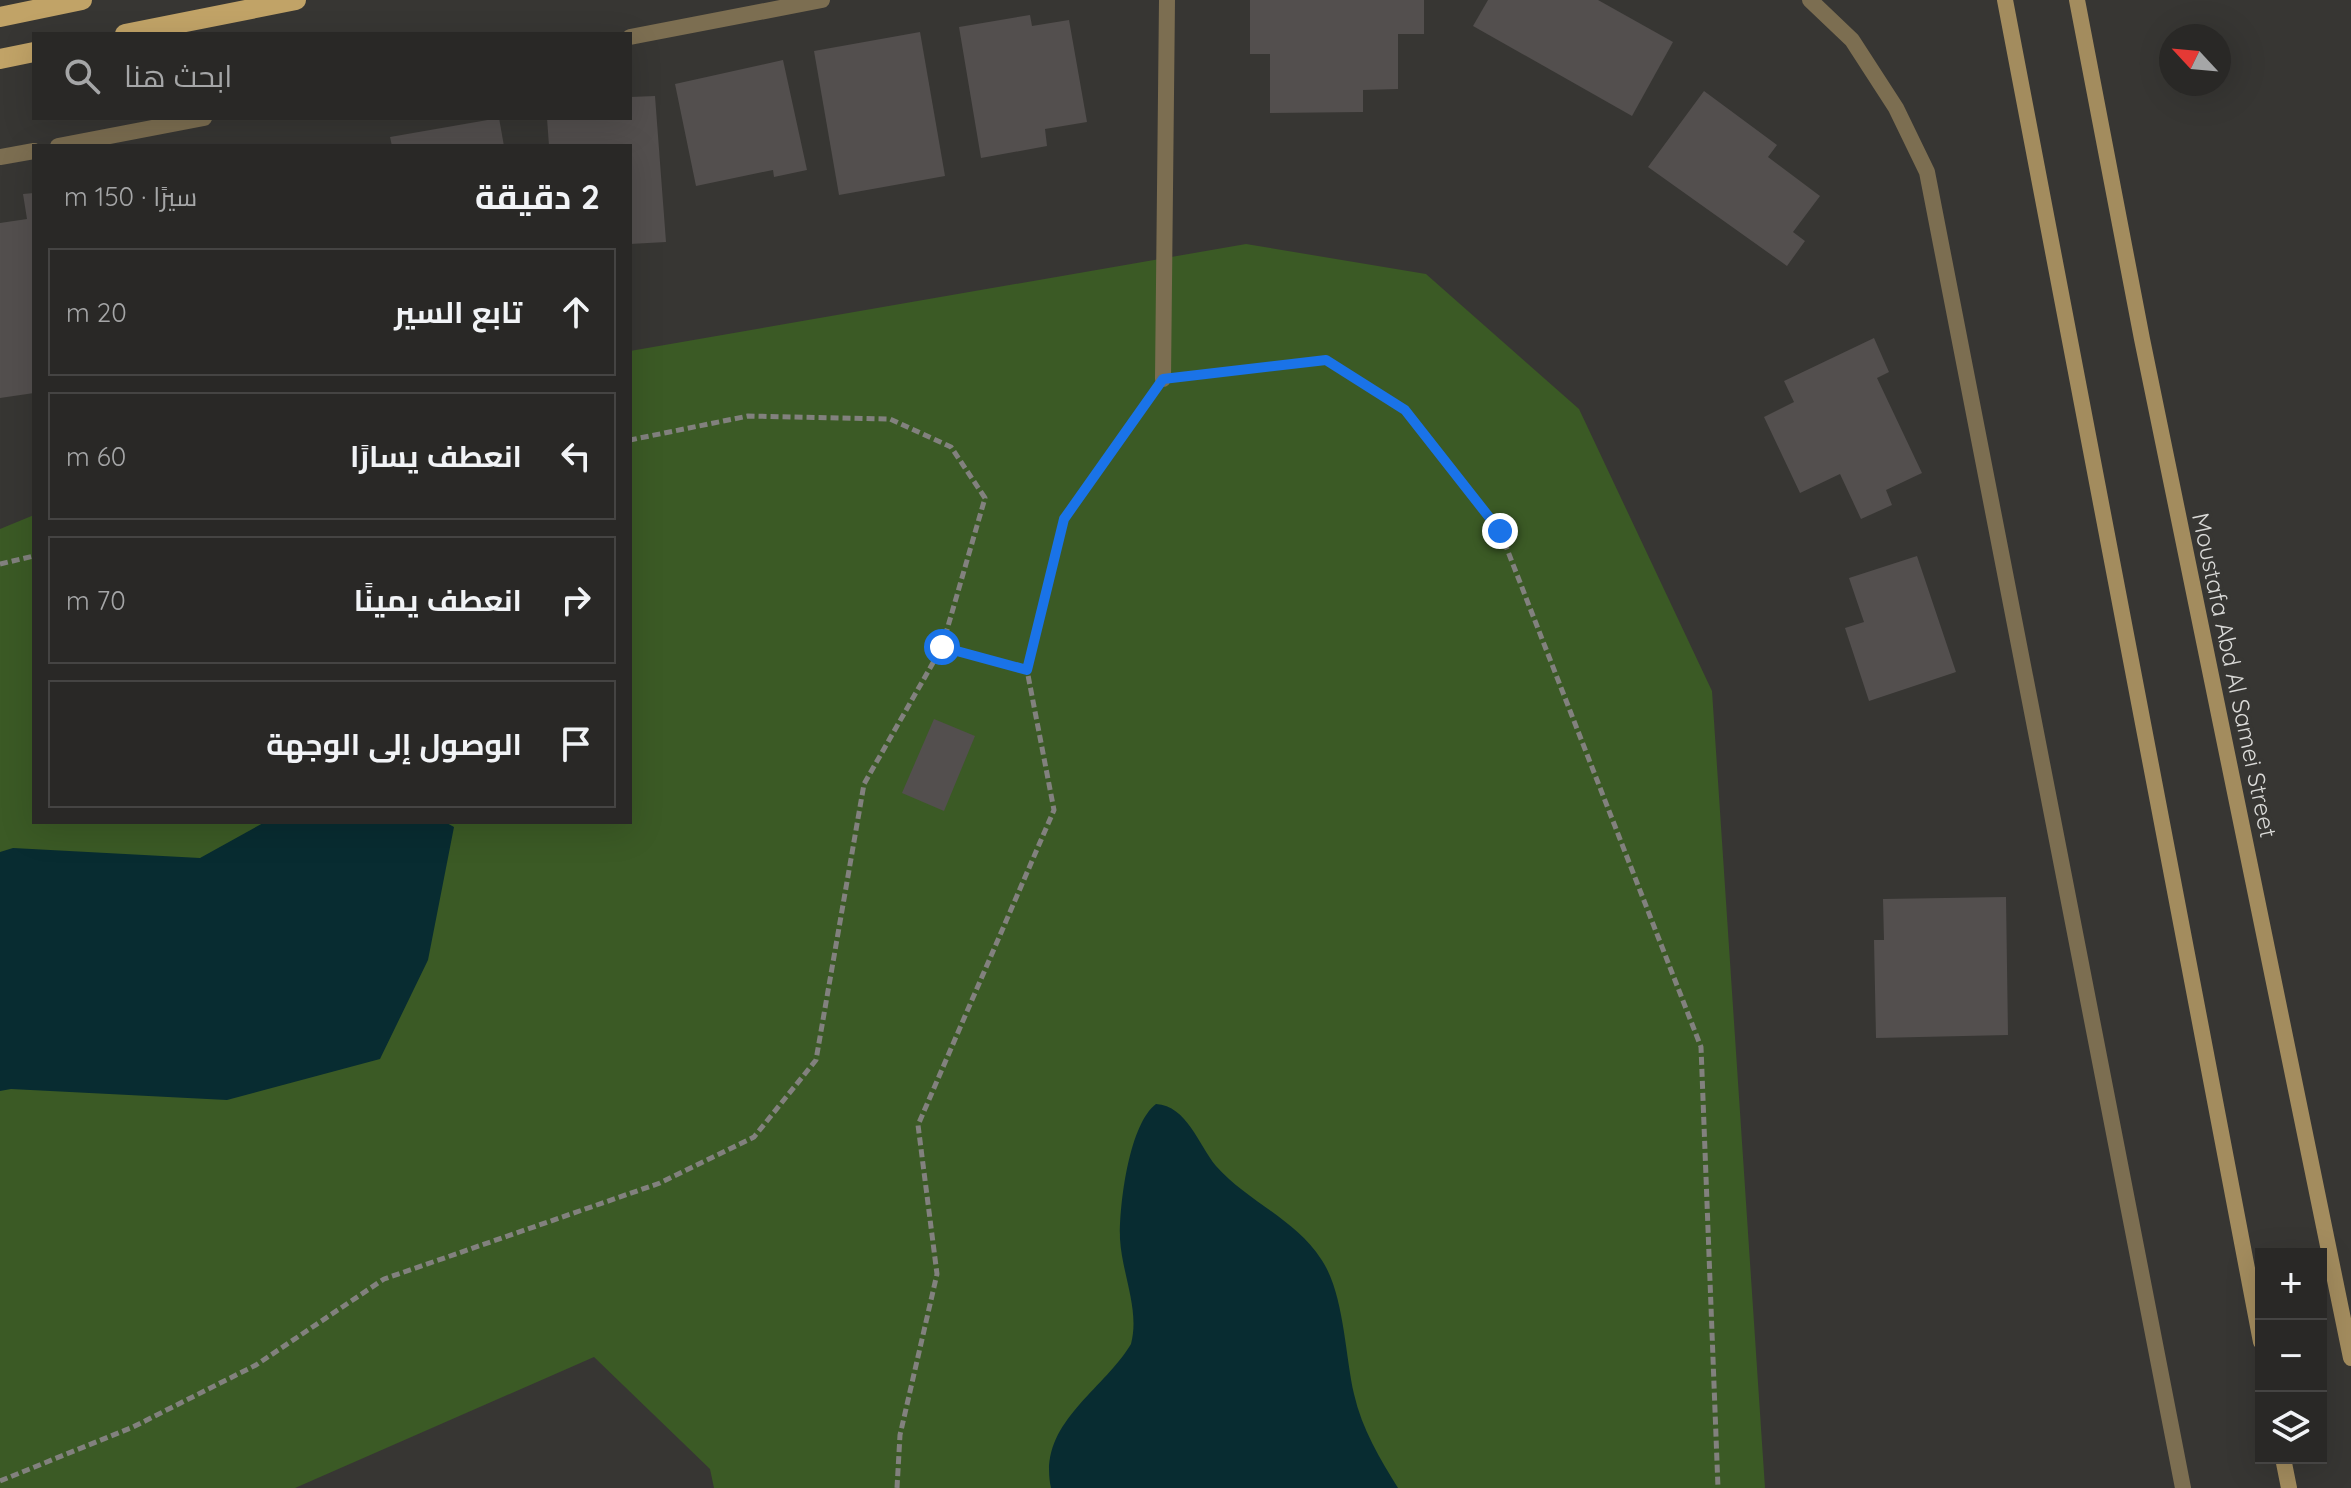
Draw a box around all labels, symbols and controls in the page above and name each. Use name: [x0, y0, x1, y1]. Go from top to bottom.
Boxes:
north arrow: [2159, 24, 2231, 96]
search box: [32, 32, 632, 120]
icon: search: [60, 54, 104, 98]
text: ابحث هنا: [124, 57, 232, 95]
text: 2 دقيقة: [475, 175, 600, 218]
text: سيرًا · 150 m: [64, 180, 197, 213]
icon: ahead: [554, 290, 598, 334]
text: تابع السير: [394, 293, 522, 331]
text: 20 m: [66, 296, 127, 329]
icon: left: [554, 434, 598, 478]
text: انعطف يسارًا: [350, 437, 522, 475]
text: 60 m: [66, 440, 126, 473]
street label: Moustafa Abd Al Samei Street: [2186, 510, 2284, 840]
route end: [1482, 513, 1518, 549]
icon: right: [554, 578, 598, 622]
text: انعطف يمينًا: [354, 581, 522, 619]
text: 70 m: [66, 584, 126, 617]
route start: [924, 629, 960, 665]
icon: arrive: [554, 722, 598, 766]
text: الوصول إلى الوجهة: [266, 725, 522, 763]
map controls: [2255, 1248, 2327, 1464]
button: +: [2255, 1248, 2327, 1320]
button: −: [2255, 1320, 2327, 1392]
button: layers: [2255, 1392, 2327, 1464]

